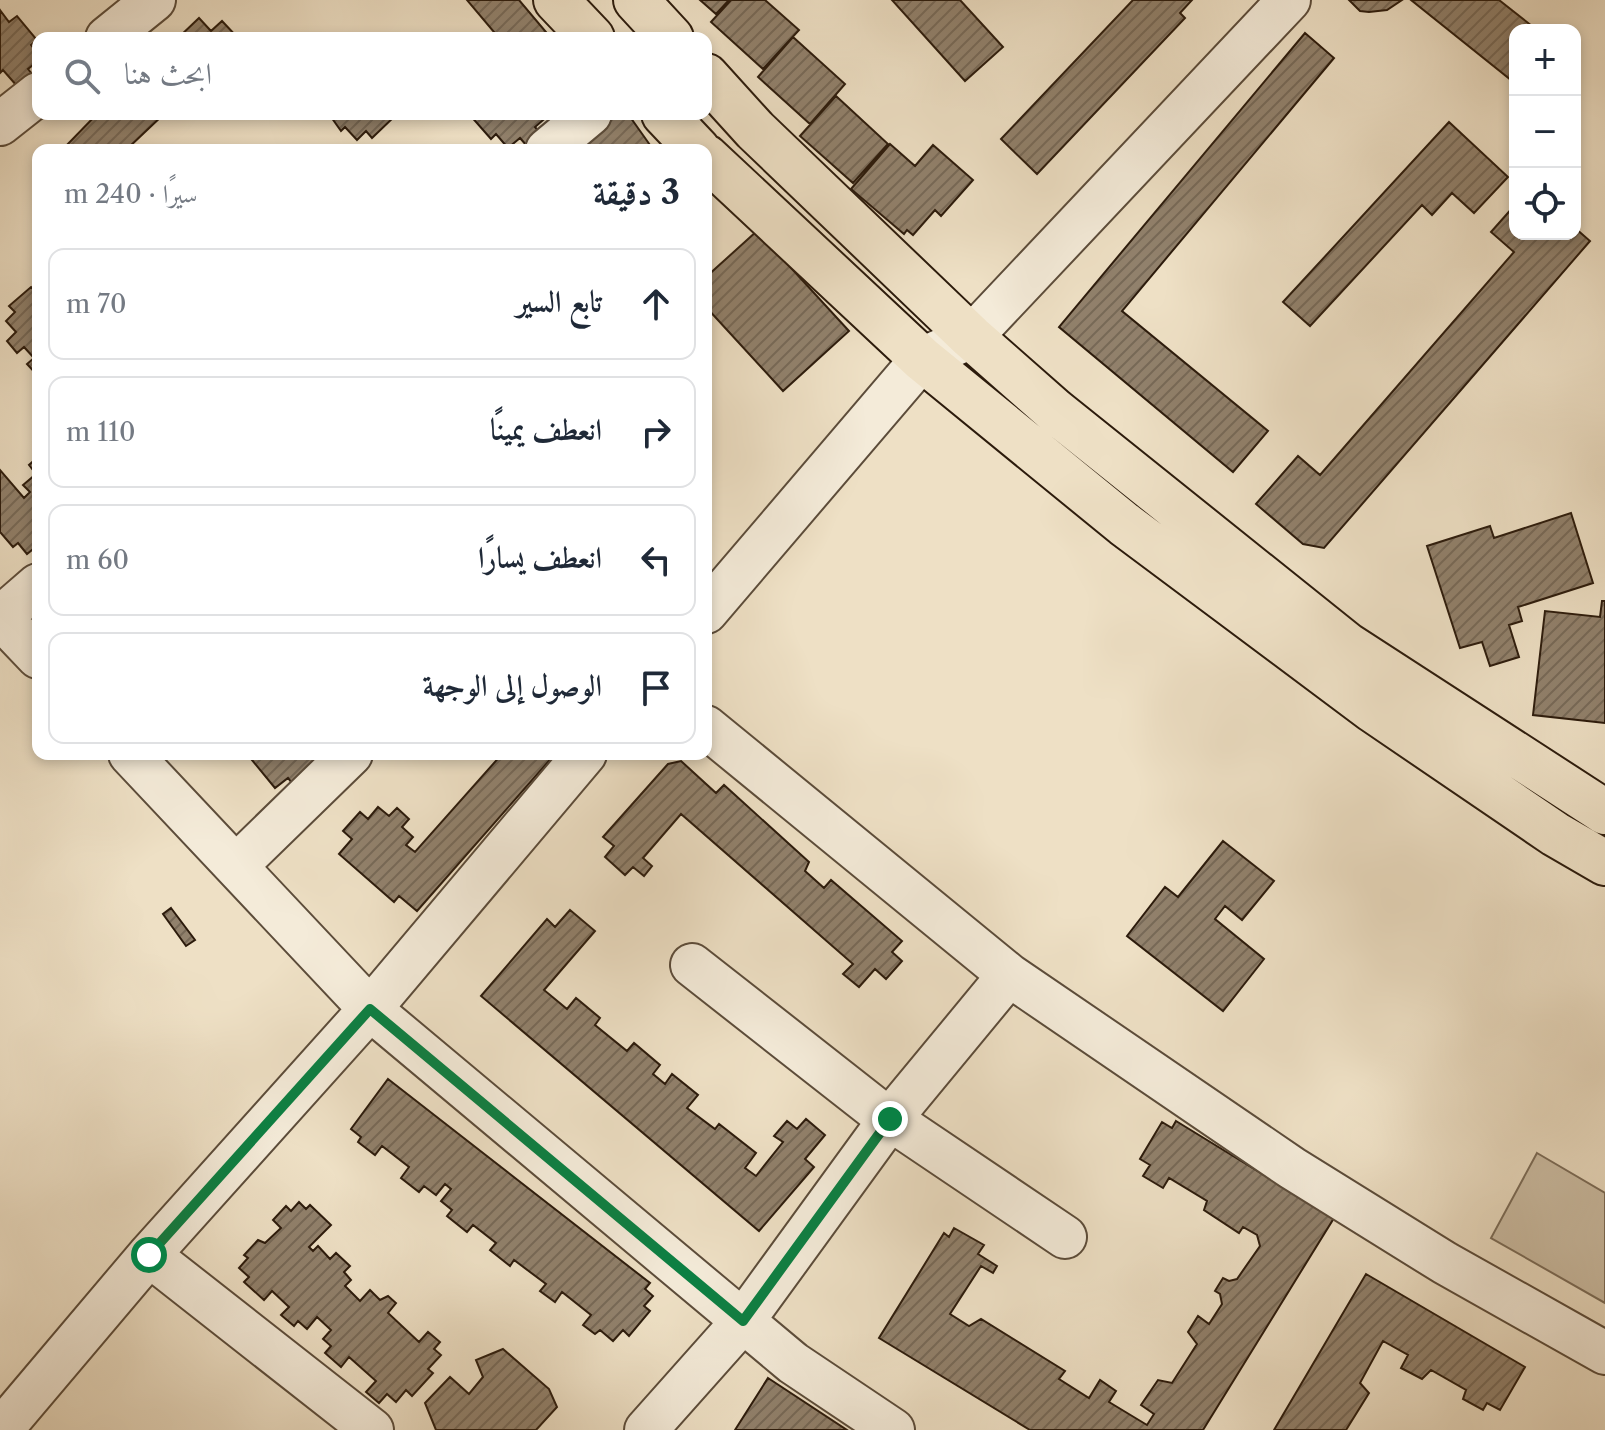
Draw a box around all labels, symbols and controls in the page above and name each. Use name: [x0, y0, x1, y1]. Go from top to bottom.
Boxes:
map controls: [1509, 24, 1581, 240]
button: +: [1509, 24, 1581, 96]
search box: [32, 32, 712, 120]
icon: search: [60, 54, 104, 98]
text: ابحث هنا: [124, 55, 212, 92]
button: −: [1509, 96, 1581, 168]
button: locate: [1509, 168, 1581, 240]
text: 3 دقيقة: [593, 171, 680, 213]
text: سيرًا · 240 m: [64, 178, 197, 210]
icon: ahead: [634, 282, 678, 326]
text: تابع السير: [516, 283, 602, 320]
text: 70 m: [66, 288, 126, 320]
icon: right: [634, 410, 678, 454]
text: انعطف يمينًا: [490, 411, 602, 448]
text: 110 m: [66, 416, 136, 448]
icon: left: [634, 538, 678, 582]
text: انعطف يسارًا: [478, 539, 602, 576]
text: 60 m: [66, 544, 129, 576]
icon: arrive: [634, 666, 678, 710]
text: الوصول إلى الوجهة: [423, 667, 602, 704]
route end: [872, 1101, 908, 1137]
route start: [131, 1237, 167, 1273]

